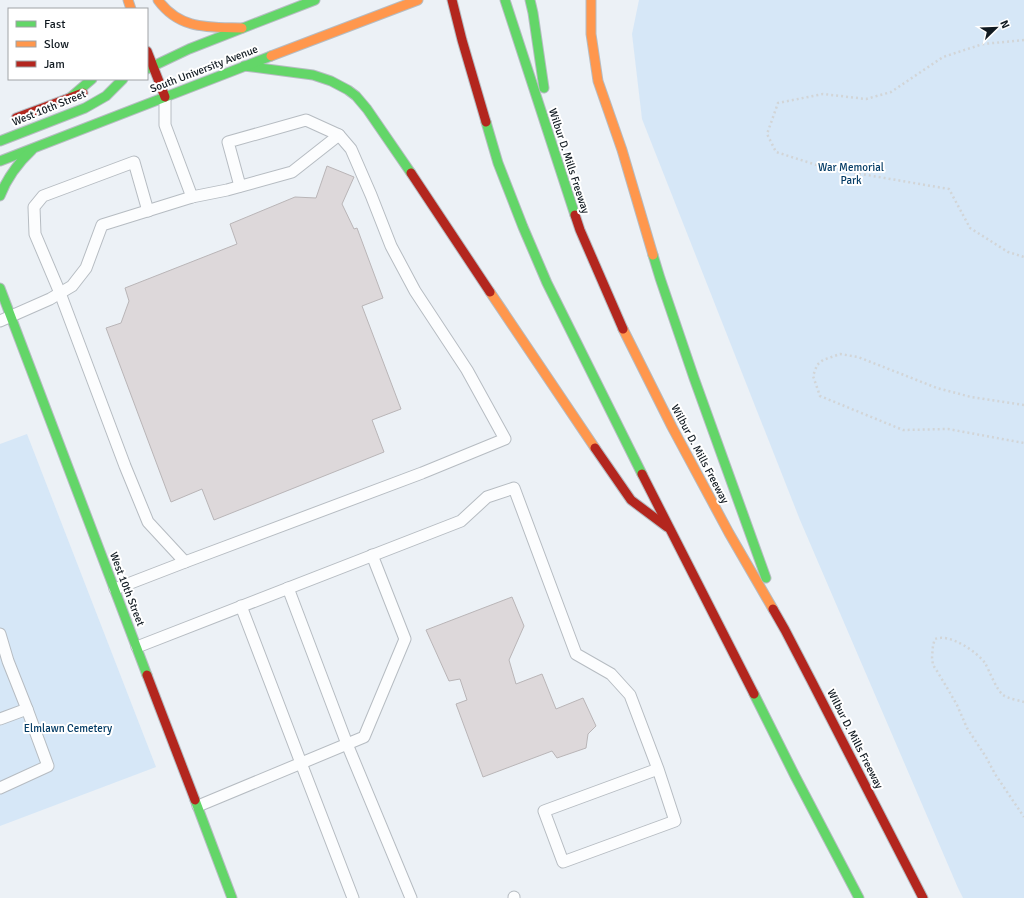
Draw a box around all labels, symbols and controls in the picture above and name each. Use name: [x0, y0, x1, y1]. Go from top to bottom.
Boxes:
legend: [8, 8, 148, 80]
north arrow: [976, 8, 1016, 48]
text: Fast: [44, 17, 65, 32]
text: N: [997, 18, 1012, 30]
text: Slow: [44, 37, 69, 52]
street label: South University Avenue: [148, 42, 260, 96]
text: Jam: [44, 57, 65, 72]
street label: West 10th Street: [10, 87, 88, 129]
street label: Wilbur D. Mills Freeway: [546, 107, 592, 216]
park label: War Memorial Park: [818, 161, 884, 187]
street label: Wilbur D. Mills Freeway: [668, 402, 732, 506]
street label: West 10th Street: [107, 550, 147, 628]
street label: Wilbur D. Mills Freeway: [824, 687, 886, 792]
park label: Elmlawn Cemetery: [24, 722, 113, 735]

